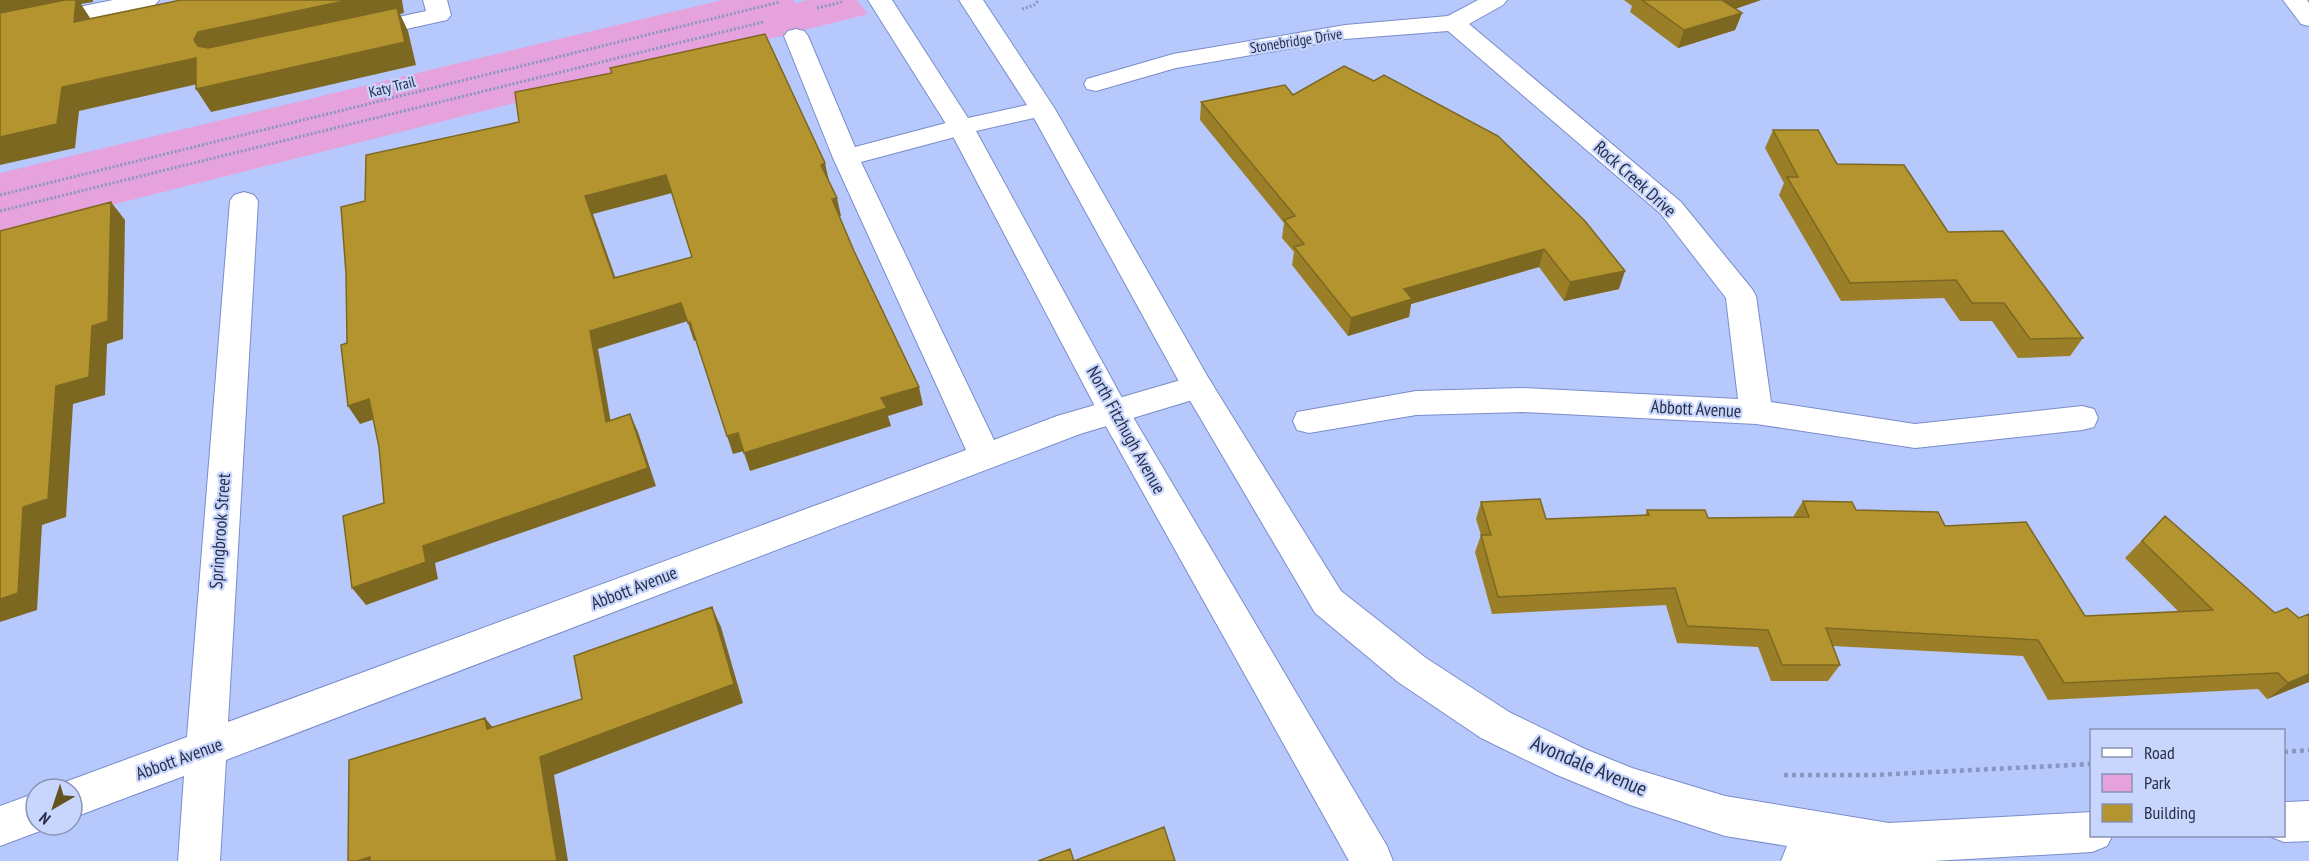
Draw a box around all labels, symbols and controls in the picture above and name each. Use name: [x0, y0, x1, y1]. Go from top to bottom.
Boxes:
street label: Stonebridge Drive: [1248, 24, 1343, 57]
street label: Katy Trail: [367, 71, 418, 101]
street label: Rock Creek Drive: [1589, 136, 1681, 222]
street label: North Fitzhugh Avenue: [1082, 362, 1171, 498]
street label: Abbott Avenue: [1650, 395, 1742, 422]
street label: Springbrook Street: [204, 472, 235, 590]
street label: Abbott Avenue: [587, 561, 680, 615]
street label: Avondale Avenue: [1527, 729, 1651, 802]
legend: [2090, 729, 2285, 837]
street label: Abbott Avenue: [132, 732, 225, 785]
text: Road: [2144, 741, 2175, 764]
text: Park: [2144, 771, 2171, 794]
north arrow: [24, 777, 84, 837]
text: Building: [2144, 801, 2196, 824]
text: N: [35, 808, 54, 829]

